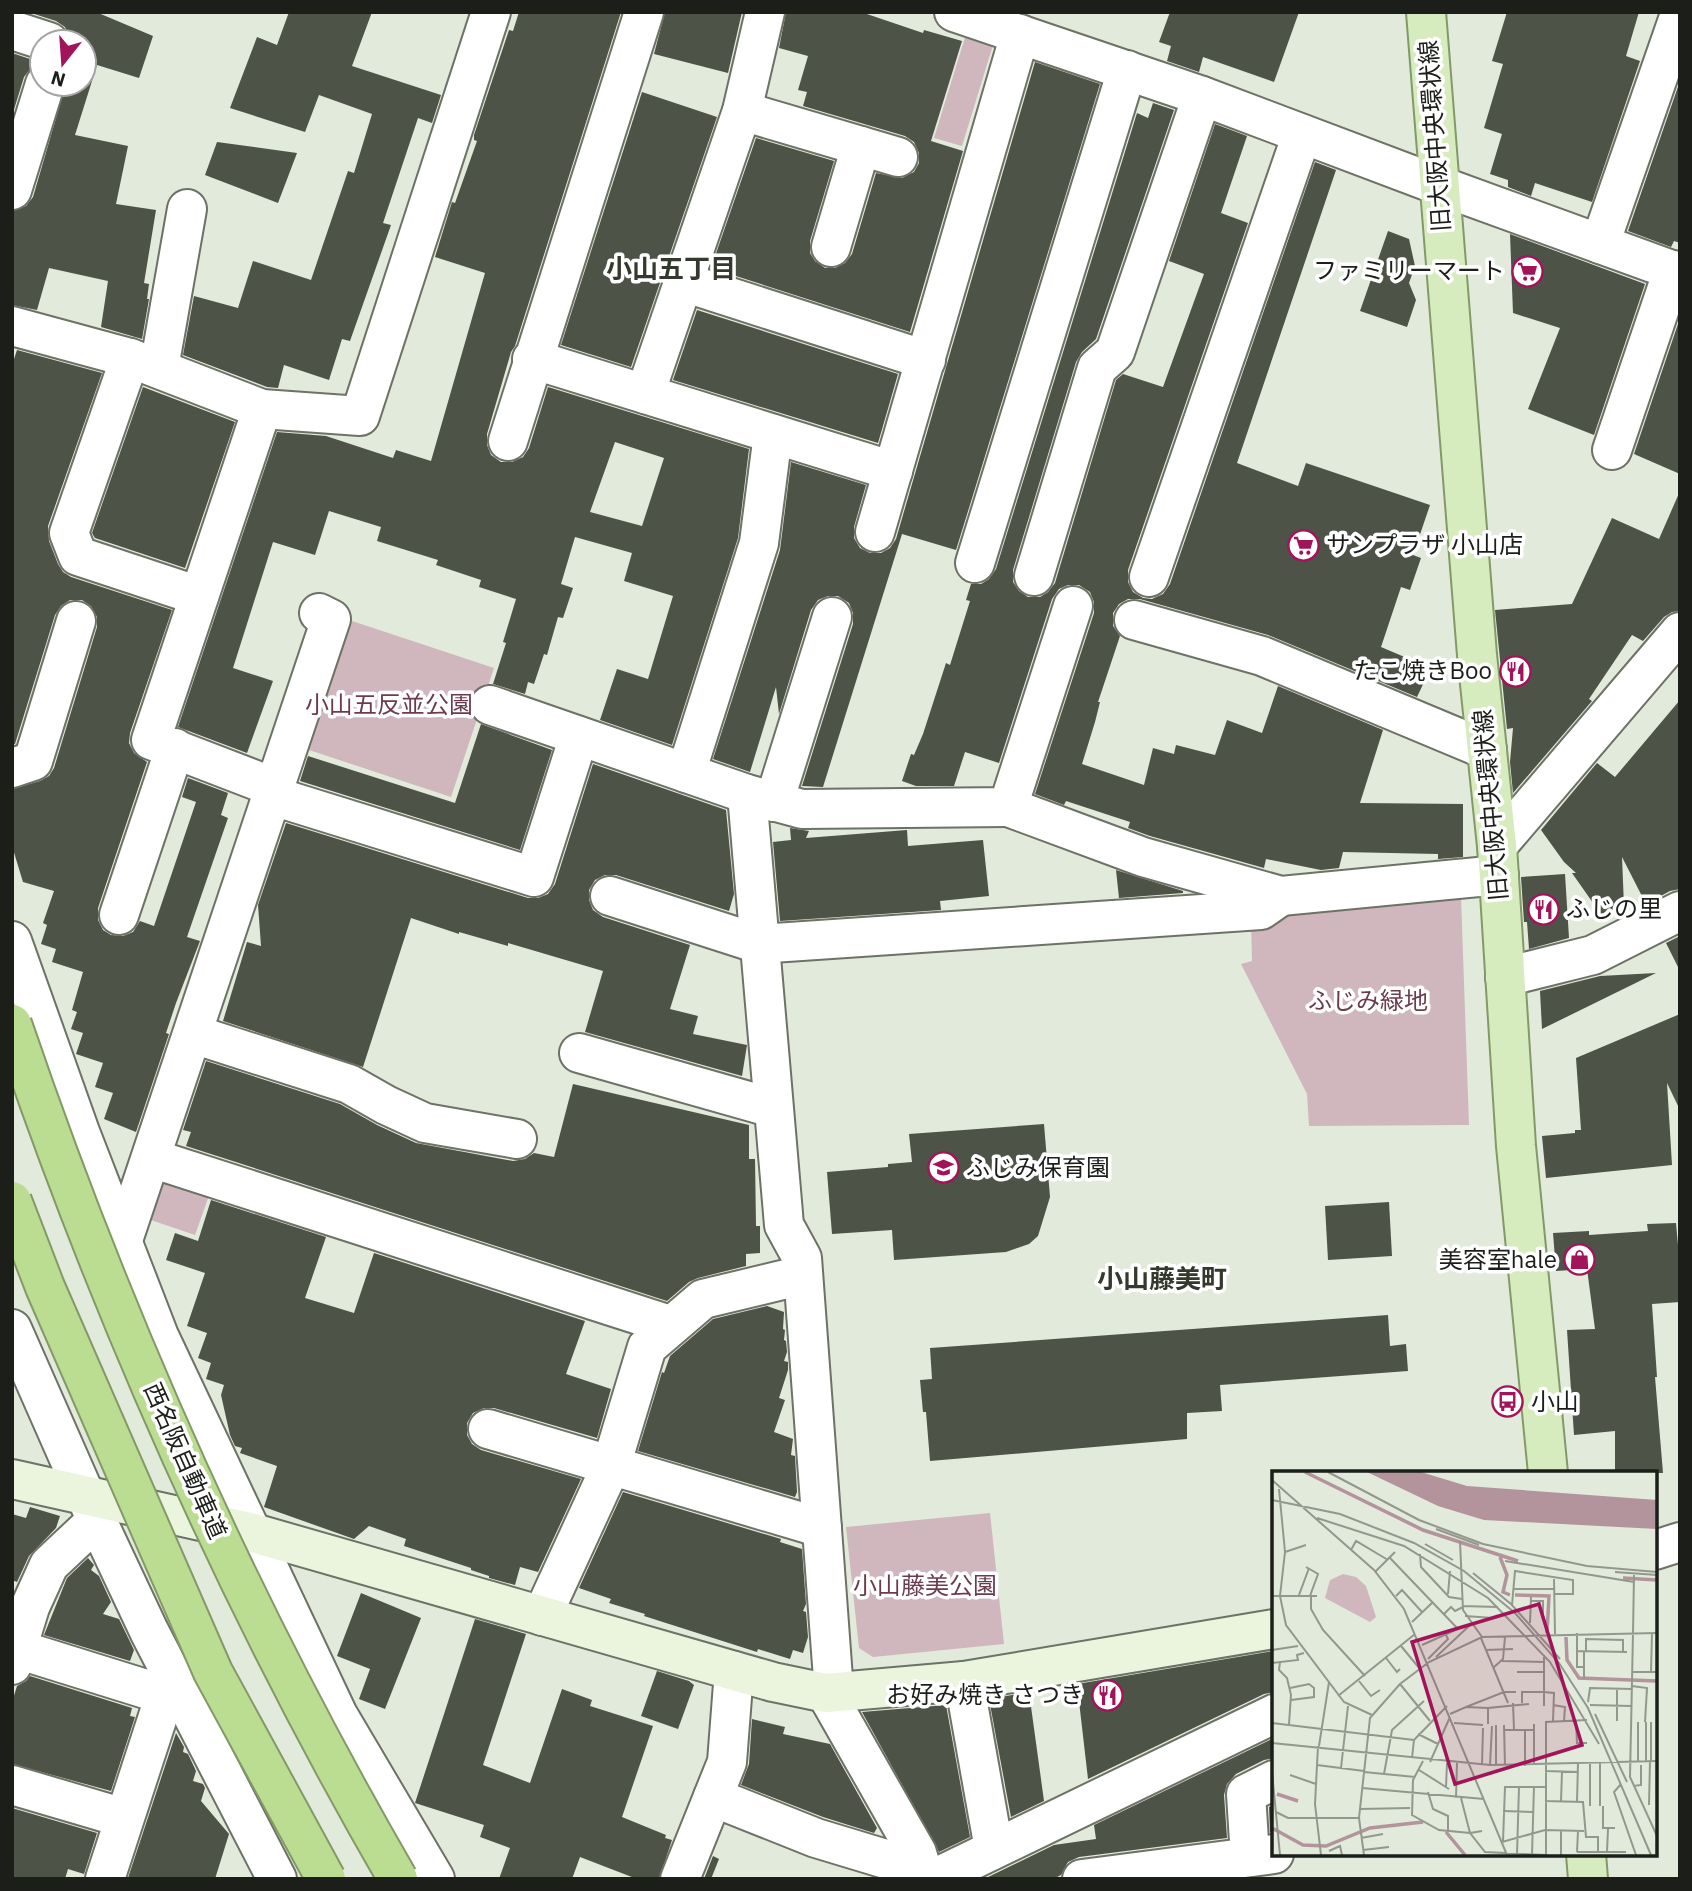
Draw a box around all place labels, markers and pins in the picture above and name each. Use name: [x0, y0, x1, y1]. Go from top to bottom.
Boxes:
place label: ファミリーマート: [1313, 254, 1505, 286]
supermarket icon: ファミリーマート: [1511, 254, 1545, 288]
supermarket icon: サンプラザ 小山店: [1286, 528, 1320, 562]
place label: サンプラザ 小山店: [1326, 528, 1523, 560]
place label: たこ焼きBoo: [1353, 654, 1492, 686]
restaurant icon: たこ焼きBoo: [1498, 654, 1532, 688]
restaurant icon: ふじの里: [1526, 892, 1560, 926]
place label: ふじの里: [1566, 892, 1662, 924]
school or university icon: ふじみ保育園: [926, 1151, 960, 1185]
place label: ふじみ保育園: [966, 1151, 1110, 1183]
place label: 美容室hale: [1439, 1243, 1557, 1275]
shop icon: 美容室hale: [1563, 1243, 1597, 1277]
bus stop icon: 小山: [1491, 1385, 1525, 1419]
place label: 小山: [1531, 1385, 1579, 1417]
place label: お好み焼き さつき: [886, 1678, 1084, 1710]
restaurant icon: お好み焼き さつき: [1090, 1678, 1124, 1712]

